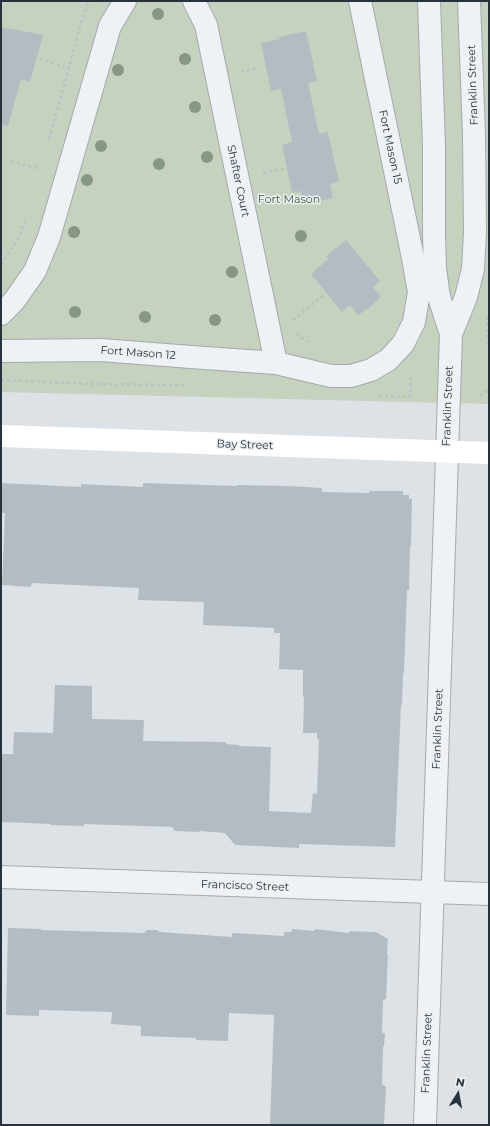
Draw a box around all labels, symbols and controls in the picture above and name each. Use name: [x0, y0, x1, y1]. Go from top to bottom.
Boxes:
street label: Franklin Street: [465, 44, 481, 126]
street label: Fort Mason 15: [376, 109, 404, 185]
street label: Shafter Court: [224, 144, 252, 218]
park label: Fort Mason: [258, 193, 320, 207]
street label: Fort Mason 12: [100, 344, 176, 362]
street label: Franklin Street: [440, 365, 456, 447]
street label: Bay Street: [216, 437, 274, 453]
street label: Franklin Street: [430, 688, 446, 770]
street label: Francisco Street: [201, 878, 289, 894]
street label: Franklin Street: [419, 1012, 435, 1094]
north arrow: [438, 1074, 478, 1114]
text: N: [455, 1074, 466, 1090]

